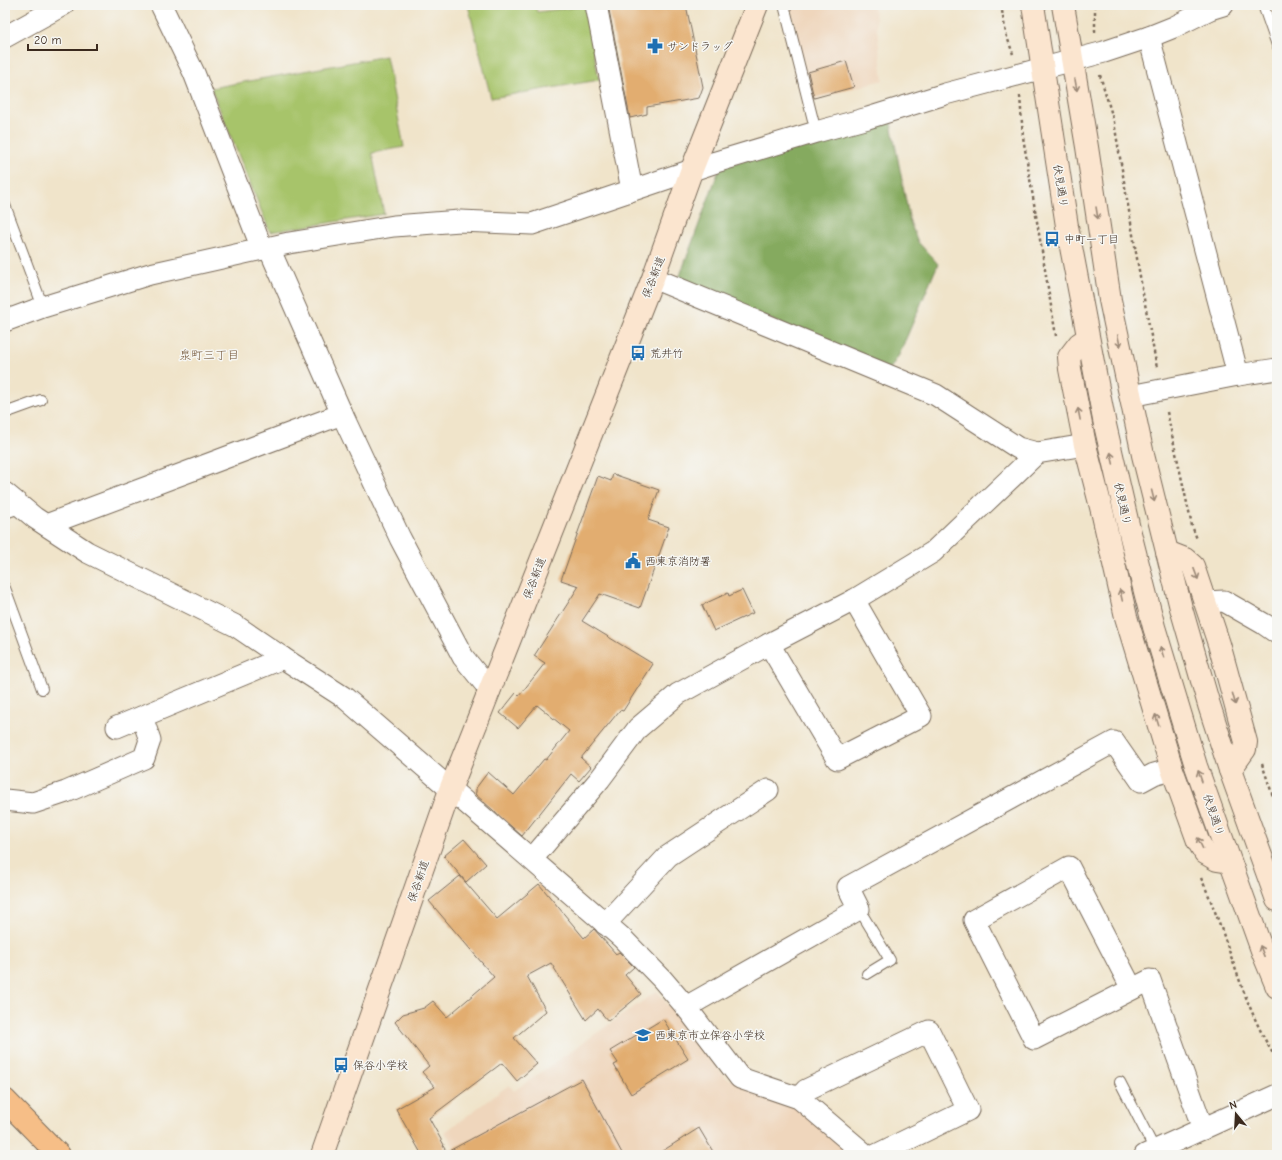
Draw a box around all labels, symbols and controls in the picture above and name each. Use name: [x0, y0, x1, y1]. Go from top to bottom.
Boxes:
scale bar: [28, 26, 97, 52]
text: 20 m: [34, 33, 62, 47]
pharmacy icon: サンドラッグ: [646, 37, 664, 55]
place label: サンドラッグ: [667, 40, 733, 53]
one-way arrow: [1072, 78, 1080, 91]
street label: 伏見通り: [1051, 163, 1070, 209]
one-way arrow: [1093, 206, 1101, 219]
bus stop icon: 中町一丁目: [1043, 230, 1061, 248]
place label: 中町一丁目: [1064, 233, 1119, 246]
street label: 保谷新道: [640, 254, 667, 300]
one-way arrow: [1115, 334, 1123, 347]
bus stop icon: 荒井竹: [629, 344, 647, 362]
place label: 荒井竹: [650, 347, 683, 360]
district label: 泉町三丁目: [179, 348, 239, 362]
one-way arrow: [1075, 408, 1083, 421]
one-way arrow: [1108, 452, 1116, 465]
street label: 伏見通り: [1111, 481, 1134, 527]
one-way arrow: [1150, 489, 1157, 502]
public building icon: 西東京消防署: [624, 552, 642, 570]
street label: 保谷新道: [521, 555, 548, 601]
place label: 西東京消防署: [645, 555, 711, 568]
one-way arrow: [1193, 568, 1201, 580]
one-way arrow: [1117, 589, 1125, 602]
one-way arrow: [1158, 645, 1165, 658]
one-way arrow: [1231, 692, 1238, 705]
one-way arrow: [1153, 714, 1160, 727]
one-way arrow: [1195, 770, 1203, 782]
street label: 伏見通り: [1200, 792, 1227, 838]
one-way arrow: [1196, 837, 1203, 849]
street label: 保谷新道: [405, 858, 432, 904]
one-way arrow: [1258, 946, 1266, 958]
school or university icon: 西東京市立保谷小学校: [634, 1026, 652, 1044]
place label: 西東京市立保谷小学校: [655, 1029, 765, 1042]
bus stop icon: 保谷小学校: [332, 1056, 350, 1074]
place label: 保谷小学校: [353, 1059, 408, 1072]
north arrow: [1216, 1094, 1256, 1134]
text: N: [1228, 1098, 1238, 1112]

